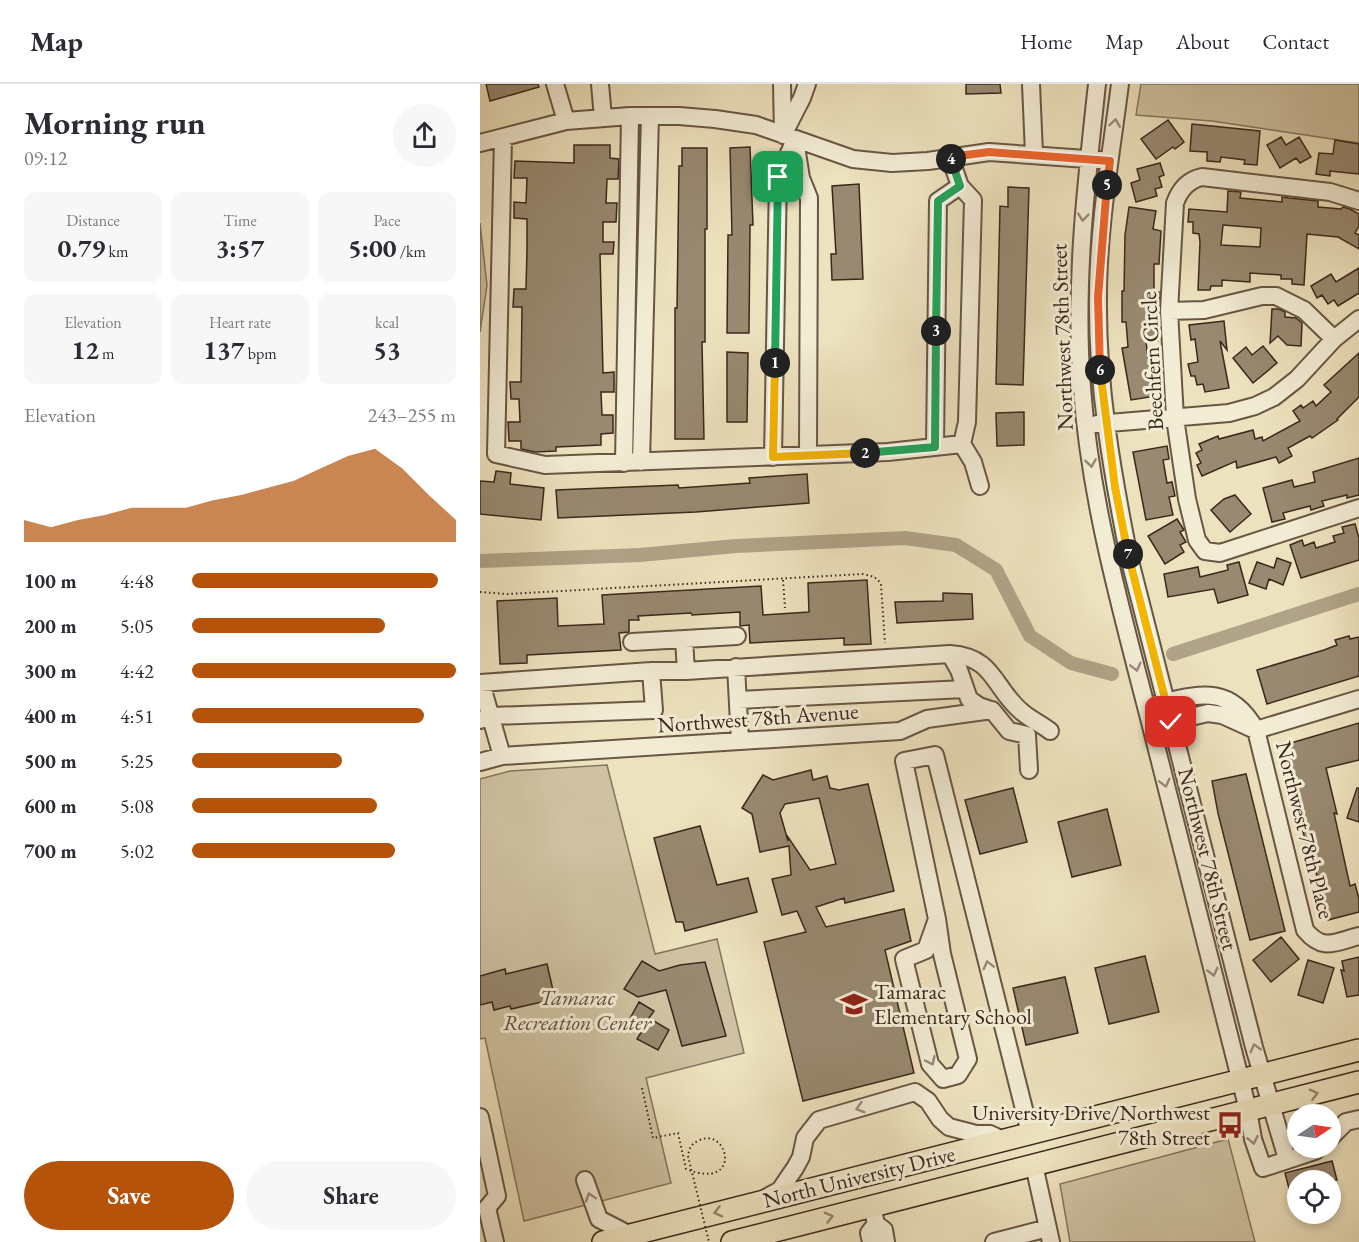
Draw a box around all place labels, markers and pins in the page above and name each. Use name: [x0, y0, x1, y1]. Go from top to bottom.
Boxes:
pin: 4: [936, 144, 966, 174]
pin: [752, 151, 803, 202]
pin: 5: [1092, 170, 1122, 200]
pin: 3: [921, 316, 951, 346]
pin: 1: [760, 348, 790, 378]
pin: 6: [1085, 355, 1115, 385]
pin: 2: [850, 438, 880, 468]
pin: 7: [1113, 539, 1143, 569]
pin: [1145, 696, 1196, 747]
place label: Tamarac Elementary School: [874, 977, 1032, 1031]
school or university icon: Tamarac Elementary School: [839, 989, 869, 1019]
place label: University Drive/Northwest 78th Street: [972, 1098, 1210, 1152]
bus stop icon: University Drive/Northwest 78th Street: [1215, 1110, 1245, 1140]

